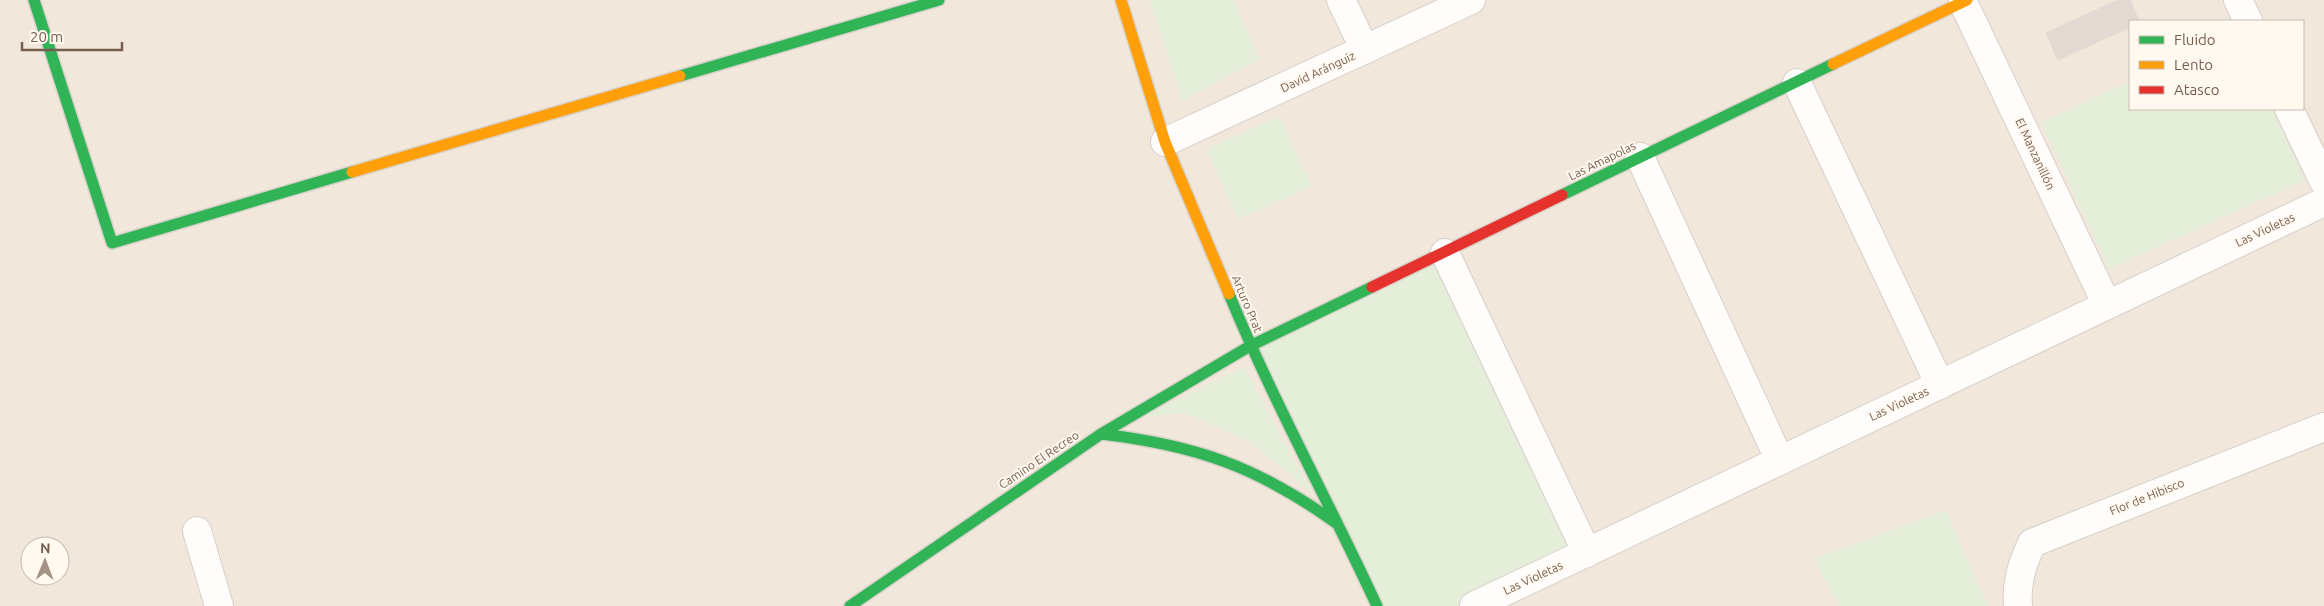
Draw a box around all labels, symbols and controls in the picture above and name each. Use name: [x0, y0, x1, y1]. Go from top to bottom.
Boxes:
scale bar: [22, 20, 122, 52]
legend: [2129, 20, 2304, 110]
text: 20 m: [30, 28, 63, 45]
text: Fluido: [2174, 31, 2216, 48]
street label: David Aránguiz: [1278, 48, 1358, 94]
text: Lento: [2174, 56, 2213, 73]
text: Atasco: [2174, 81, 2220, 98]
street label: El Manzanillón: [2013, 116, 2058, 192]
street label: Las Amapolas: [1566, 139, 1638, 182]
street label: Las Violetas: [2233, 210, 2297, 249]
street label: Arturo Prat: [1230, 273, 1265, 335]
street label: Las Violetas: [1867, 384, 1931, 423]
street label: Camino El Recreo: [996, 428, 1081, 491]
street label: Flor de Hibisco: [2108, 476, 2186, 517]
north arrow: [20, 536, 70, 586]
text: N: [40, 540, 51, 556]
street label: Las Violetas: [1501, 558, 1565, 597]

